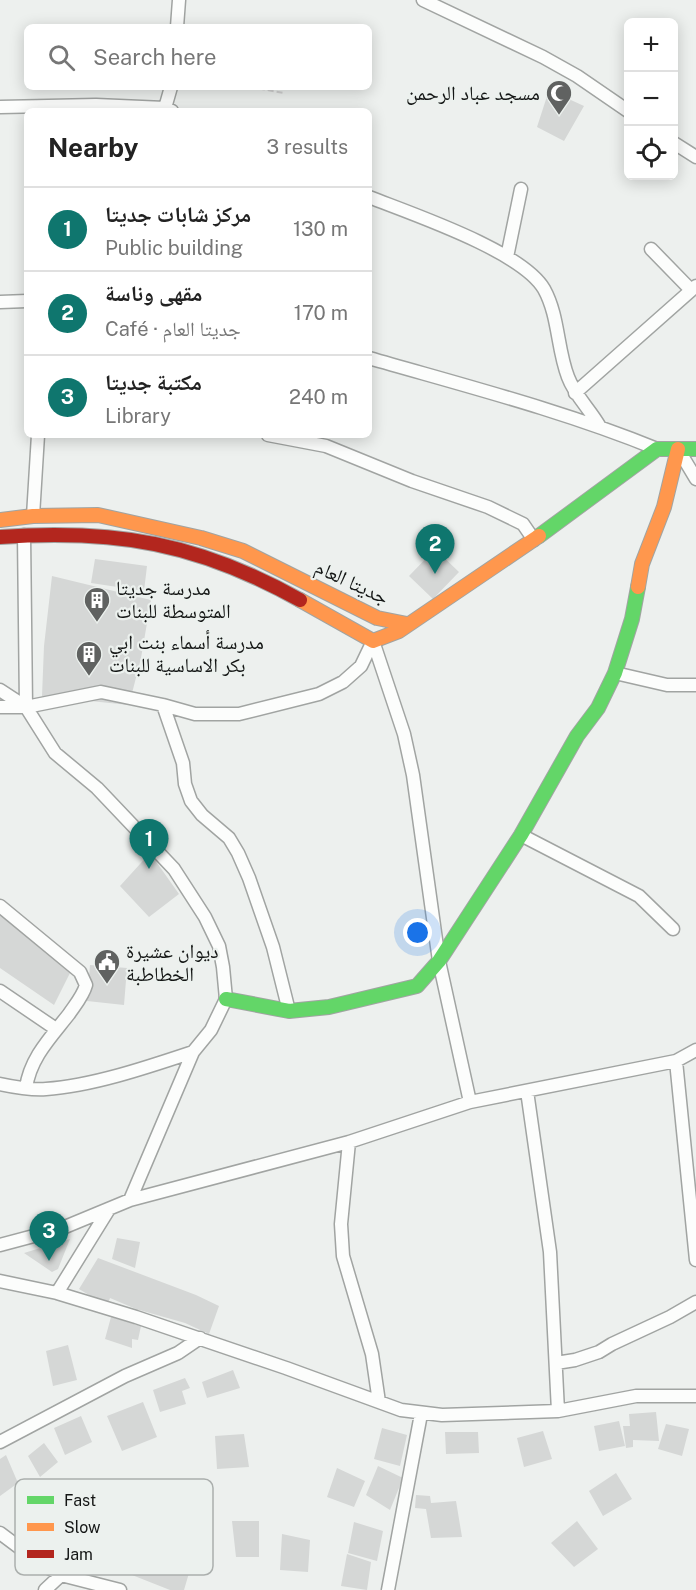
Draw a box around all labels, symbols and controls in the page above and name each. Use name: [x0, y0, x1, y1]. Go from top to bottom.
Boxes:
map controls: [624, 18, 678, 180]
button: +: [624, 18, 678, 72]
search box: [24, 24, 372, 90]
icon: search: [45, 41, 78, 74]
text: Search here: [93, 44, 217, 70]
button: −: [624, 72, 678, 126]
mosque icon: مسجد عباد الرحمن: [544, 78, 574, 116]
place label: مسجد عباد الرحمن: [406, 81, 540, 105]
button: locate: [624, 126, 678, 180]
text: Nearby: [48, 132, 138, 163]
text: 3 results: [267, 135, 348, 159]
text: مركز شابات جديتا: [105, 201, 251, 227]
text: 1: [63, 217, 72, 241]
text: 130 m: [293, 217, 348, 241]
text: Public building: [105, 236, 243, 260]
text: مقهى وناسة: [105, 280, 202, 306]
text: 2: [61, 301, 74, 325]
text: 170 m: [294, 301, 348, 325]
text: Café · جديتا العام: [105, 317, 241, 341]
text: مكتبة جديتا: [105, 369, 202, 395]
text: 3: [61, 385, 74, 409]
text: 240 m: [289, 385, 348, 409]
text: Library: [105, 404, 171, 428]
pin: 2: [416, 524, 454, 574]
street label: جديتا العام: [311, 555, 393, 611]
place label: مدرسة جديتا المتوسطة للبنات: [116, 576, 231, 623]
building icon: مدرسة جديتا المتوسطة للبنات: [82, 585, 112, 623]
place label: مدرسة أسماء بنت ابي بكر الاساسية للبنات: [109, 630, 264, 677]
building icon: مدرسة أسماء بنت ابي بكر الاساسية للبنات: [74, 639, 104, 677]
pin: 1: [130, 820, 168, 869]
your location: [403, 918, 432, 947]
place label: ديوان عشيرة الخطاطبة: [126, 939, 219, 986]
public building icon: ديوان عشيرة الخطاطبة: [92, 947, 122, 985]
pin: 3: [29, 1212, 68, 1261]
legend: [15, 1479, 213, 1575]
text: Fast: [64, 1491, 96, 1510]
text: Slow: [64, 1518, 101, 1537]
text: Jam: [64, 1545, 93, 1564]

